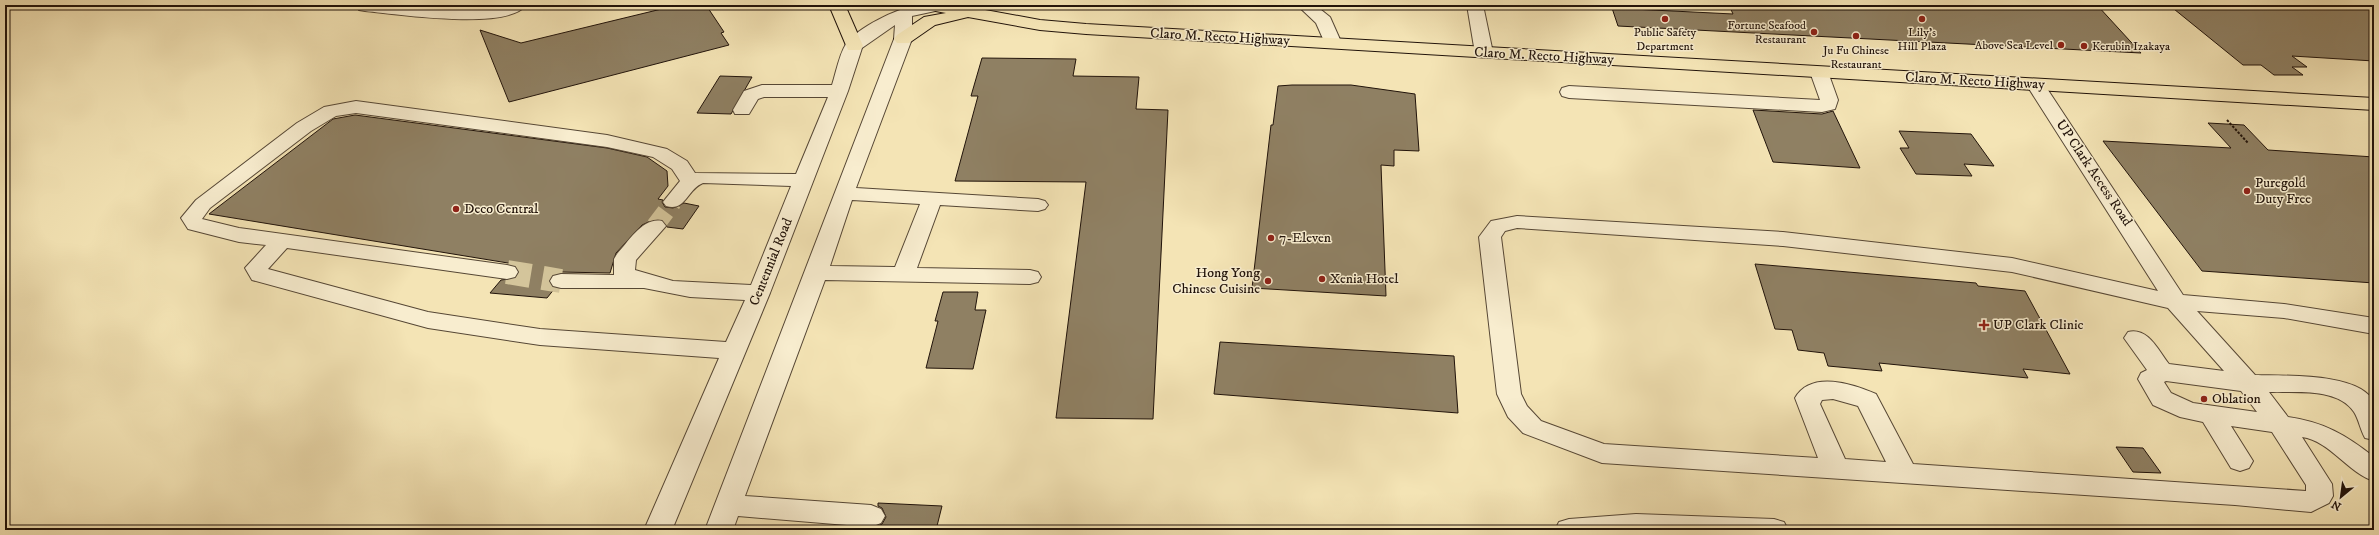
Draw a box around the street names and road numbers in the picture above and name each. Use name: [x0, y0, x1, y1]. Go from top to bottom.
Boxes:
street label: Claro M. Recto Highway: [1150, 24, 1291, 50]
street label: Claro M. Recto Highway: [1474, 43, 1615, 69]
street label: Claro M. Recto Highway: [1905, 68, 2046, 94]
street label: UP Clark Access Road: [2052, 116, 2136, 230]
street label: Centennial Road: [745, 216, 797, 308]

